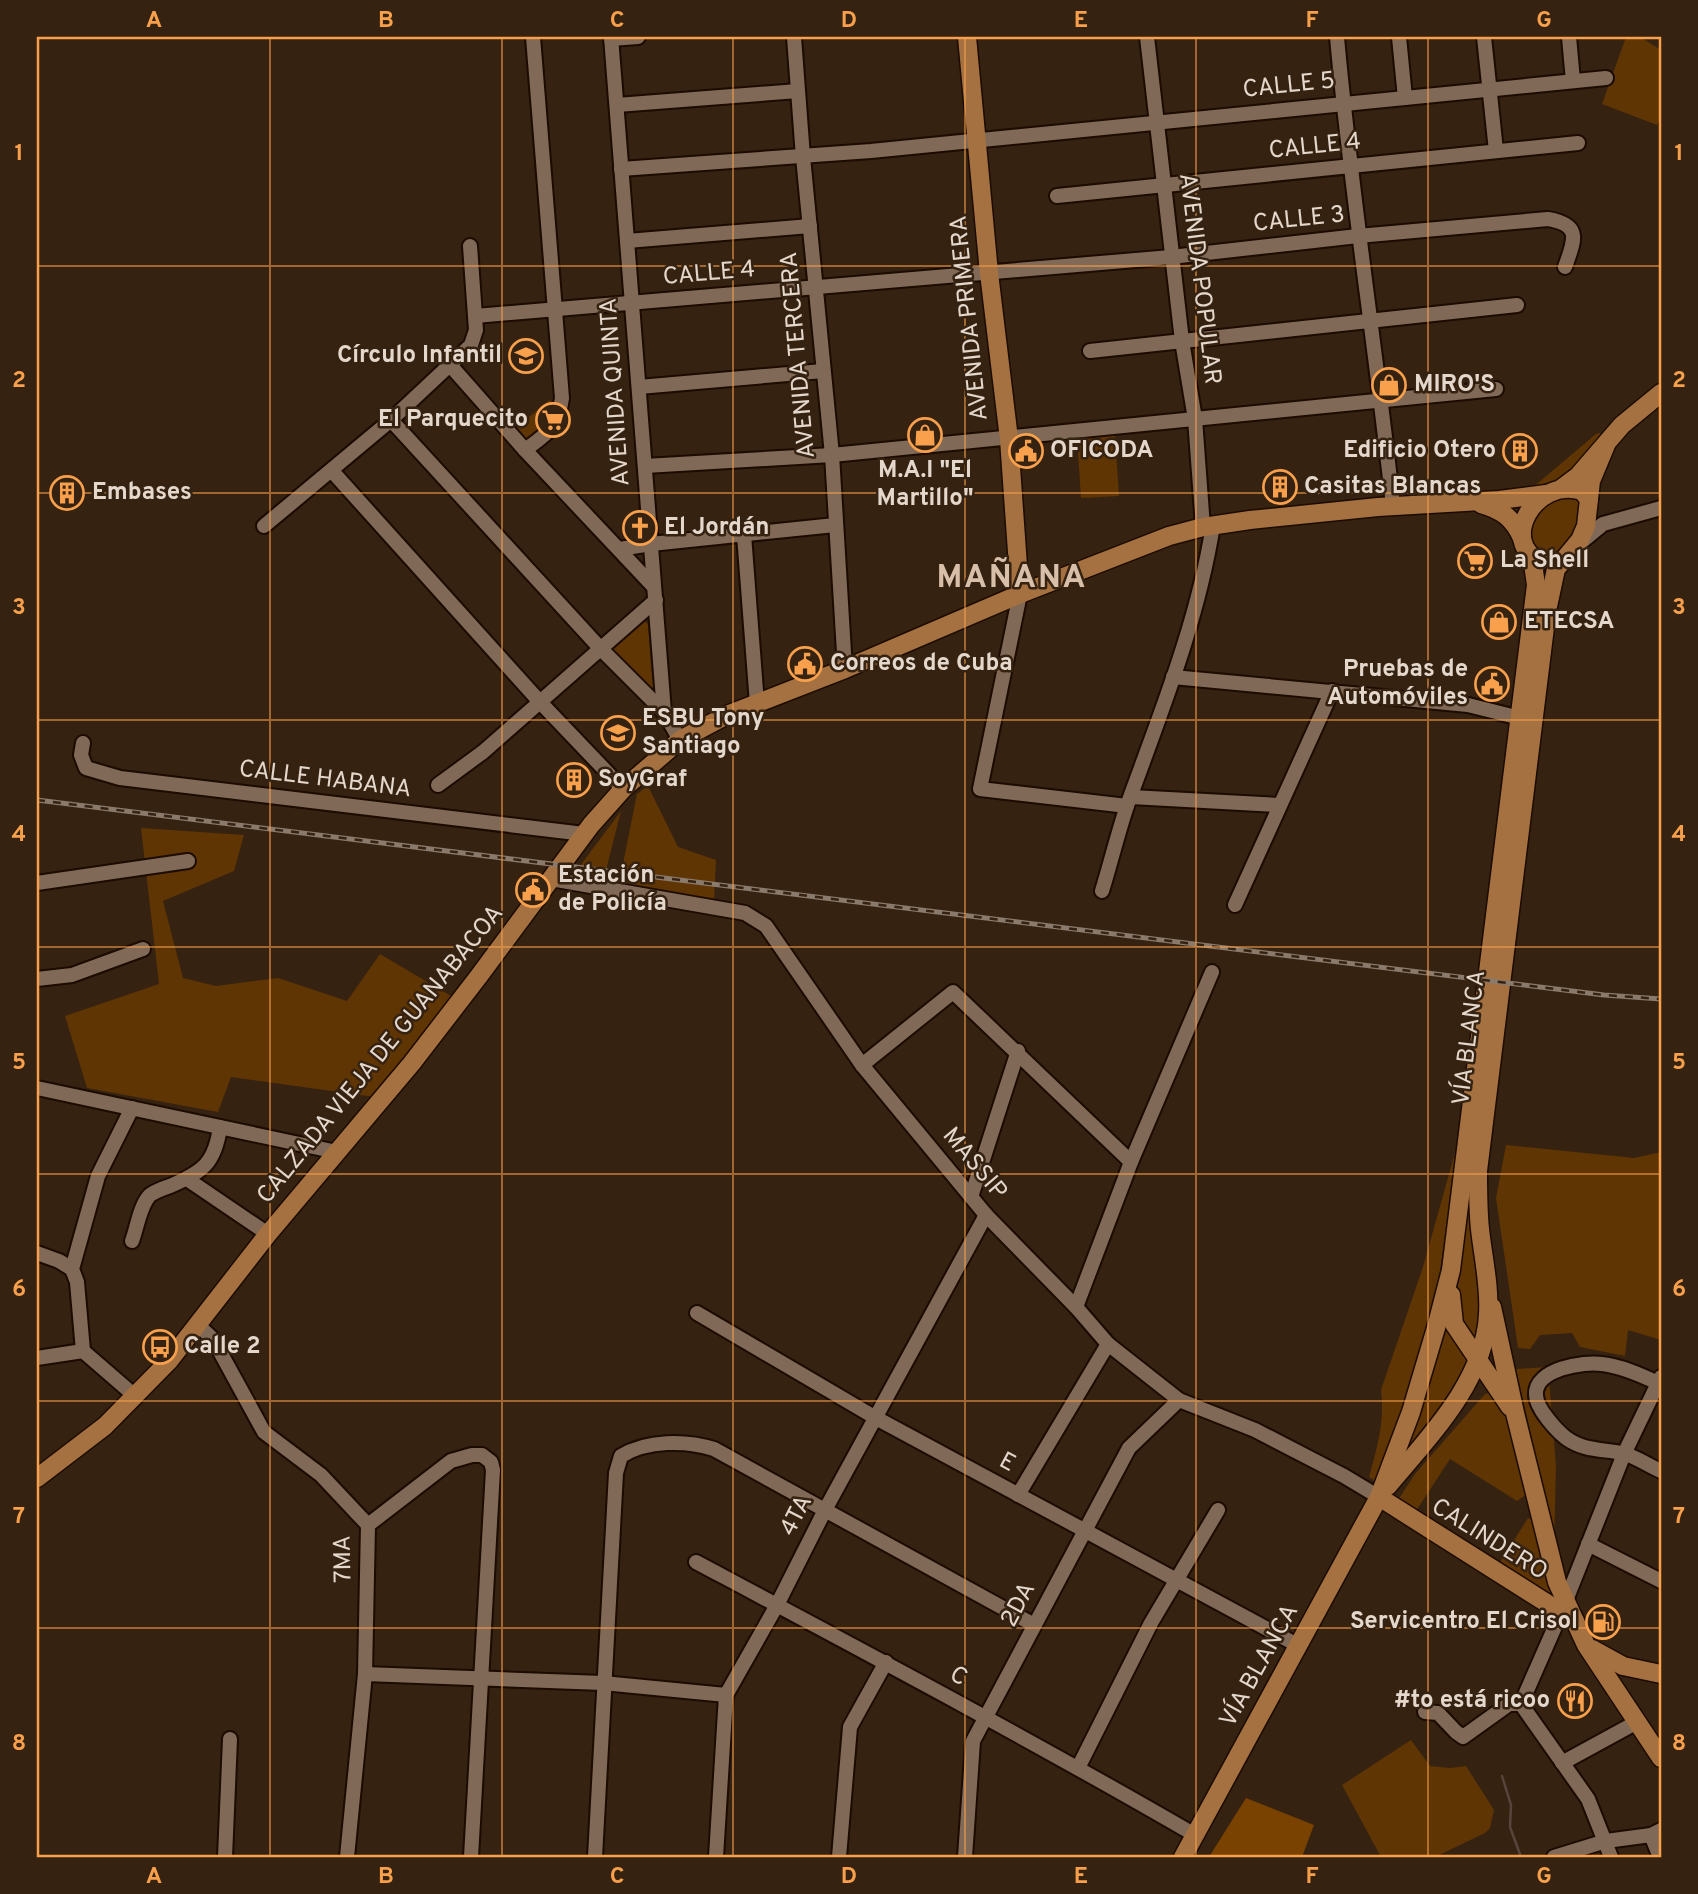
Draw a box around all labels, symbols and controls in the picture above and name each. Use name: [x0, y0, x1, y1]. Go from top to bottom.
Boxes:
text: A: [146, 7, 162, 36]
text: B: [378, 7, 394, 36]
text: C: [610, 7, 624, 36]
text: D: [841, 7, 857, 36]
text: E: [1074, 7, 1088, 36]
text: F: [1305, 7, 1319, 36]
text: G: [1536, 7, 1552, 36]
street label: CALLE 5: [1241, 66, 1337, 106]
street label: CALLE 4: [1267, 127, 1363, 167]
text: 1: [14, 140, 24, 169]
text: 1: [1674, 140, 1684, 169]
street label: AVENIDA POPULAR: [1171, 171, 1227, 387]
street label: CALLE 3: [1252, 200, 1346, 240]
street label: AVENIDA PRIMERA: [944, 214, 996, 422]
street label: AVENIDA TERCERA: [775, 250, 823, 460]
street label: CALLE 4: [662, 255, 756, 293]
street label: AVENIDA QUINTA: [594, 297, 638, 487]
school or university icon: Círculo Infantil: [507, 337, 545, 375]
place label: Círculo Infantil: [337, 341, 502, 371]
shop icon: MIRO'S: [1370, 366, 1408, 404]
text: 2: [12, 367, 26, 396]
text: 2: [1672, 367, 1686, 396]
place label: MIRO'S: [1414, 370, 1495, 400]
supermarket icon: El Parquecito: [534, 401, 572, 439]
place label: El Parquecito: [378, 405, 528, 435]
shop icon: M.A.I "El Martillo": [906, 416, 944, 454]
public building icon: OFICODA: [1007, 432, 1045, 470]
building icon: Edificio Otero: [1501, 432, 1539, 470]
place label: OFICODA: [1050, 436, 1154, 466]
place label: Edificio Otero: [1343, 436, 1496, 466]
place label: M.A.I "El Martillo": [877, 456, 974, 514]
building icon: Casitas Blancas: [1261, 468, 1299, 506]
place label: Casitas Blancas: [1304, 472, 1481, 502]
building icon: Embases: [48, 474, 86, 512]
place label: Embases: [92, 478, 192, 508]
church icon: El Jordán: [621, 509, 659, 547]
place label: El Jordán: [664, 513, 770, 543]
supermarket icon: La Shell: [1456, 542, 1494, 580]
place label: La Shell: [1500, 546, 1589, 576]
district label: MAÑANA: [936, 557, 1088, 599]
text: 3: [12, 594, 26, 623]
text: 3: [1672, 594, 1686, 623]
shop icon: ETECSA: [1480, 603, 1518, 641]
place label: ETECSA: [1524, 607, 1614, 637]
public building icon: Correos de Cuba: [786, 645, 824, 683]
place label: Correos de Cuba: [830, 649, 1013, 679]
place label: Pruebas de Automóviles: [1327, 655, 1468, 713]
public building icon: Pruebas de Automóviles: [1473, 665, 1511, 703]
place label: ESBU Tony Santiago: [642, 704, 764, 762]
school or university icon: ESBU Tony Santiago: [599, 714, 637, 752]
street label: CALLE HABANA: [237, 755, 413, 805]
building icon: SoyGraf: [555, 761, 593, 799]
place label: SoyGraf: [598, 765, 687, 795]
text: 4: [12, 821, 26, 850]
text: 4: [1672, 821, 1686, 850]
place label: Estación de Policía: [558, 861, 667, 919]
public building icon: Estación de Policía: [514, 871, 552, 909]
street label: CALZADA VIEJA DE GUANABACOA: [251, 900, 511, 1210]
street label: VÍA BLANCA: [1445, 968, 1493, 1107]
text: 5: [12, 1049, 26, 1078]
text: 5: [1672, 1049, 1686, 1078]
street label: MASSIP: [935, 1122, 1013, 1206]
text: 6: [12, 1276, 26, 1305]
text: 6: [1672, 1276, 1686, 1305]
bus stop icon: Calle 2: [141, 1328, 179, 1366]
place label: Calle 2: [184, 1332, 261, 1362]
street label: E: [994, 1446, 1020, 1480]
street label: 4TA: [774, 1491, 820, 1541]
street label: CALINDERO: [1425, 1492, 1553, 1588]
text: 7: [13, 1503, 25, 1532]
text: 7: [1673, 1503, 1685, 1532]
street label: 7MA: [329, 1535, 359, 1583]
street label: 2DA: [995, 1578, 1043, 1632]
street label: VÍA BLANCA: [1212, 1598, 1306, 1733]
fuel station icon: Servicentro El Crisol: [1584, 1603, 1622, 1641]
place label: Servicentro El Crisol: [1350, 1607, 1578, 1637]
street label: C: [944, 1660, 972, 1694]
restaurant icon: #to está ricoo: [1556, 1682, 1594, 1720]
place label: #to está ricoo: [1394, 1686, 1550, 1716]
text: 8: [12, 1730, 26, 1759]
text: 8: [1672, 1730, 1686, 1759]
text: A: [146, 1863, 162, 1892]
text: B: [378, 1863, 394, 1892]
text: C: [610, 1863, 624, 1892]
text: D: [841, 1863, 857, 1892]
text: E: [1074, 1863, 1088, 1892]
text: F: [1305, 1863, 1319, 1892]
text: G: [1536, 1863, 1552, 1892]

